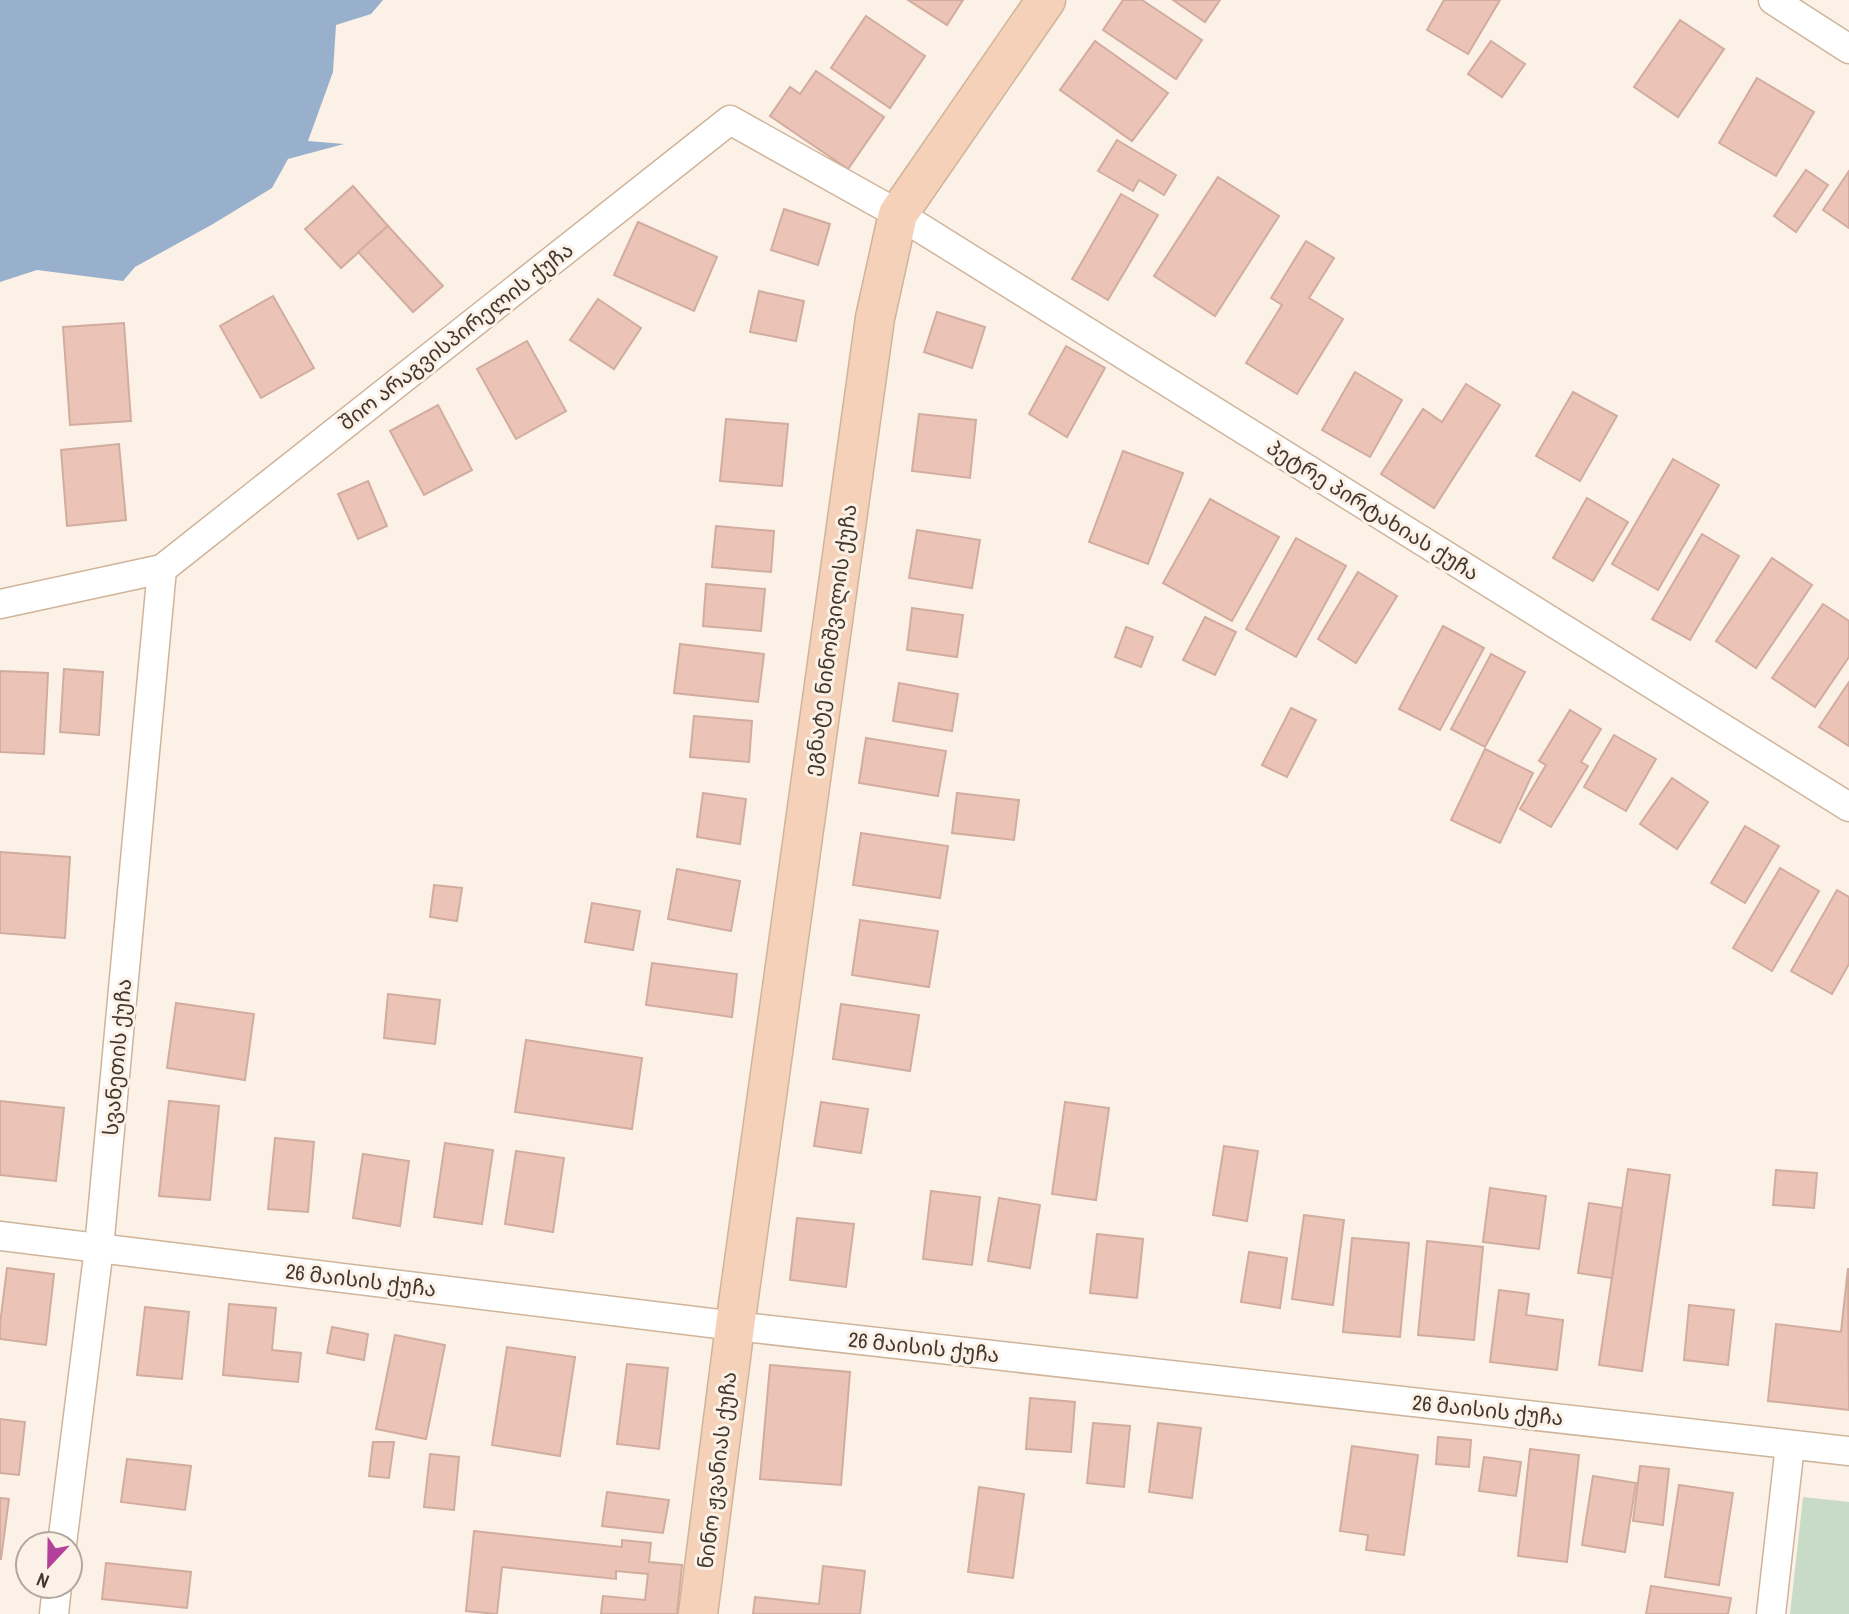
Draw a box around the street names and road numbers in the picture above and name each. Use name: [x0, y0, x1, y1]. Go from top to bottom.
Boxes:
street label: შიო არაგვისპირელის ქუჩა: [333, 235, 579, 437]
street label: პეტრე პირტახიას ქუჩა: [1261, 433, 1485, 587]
street label: ეგნატე ნინოშვილის ქუჩა: [797, 502, 863, 778]
street label: სვანეთის ქუჩა: [96, 977, 138, 1137]
street label: 26 მაისის ქუჩა: [284, 1256, 438, 1304]
street label: 26 მაისის ქუჩა: [847, 1325, 1001, 1369]
street label: ნინო ჟვანიას ქუჩა: [691, 1370, 743, 1570]
street label: 26 მაისის ქუჩა: [1411, 1388, 1565, 1432]

